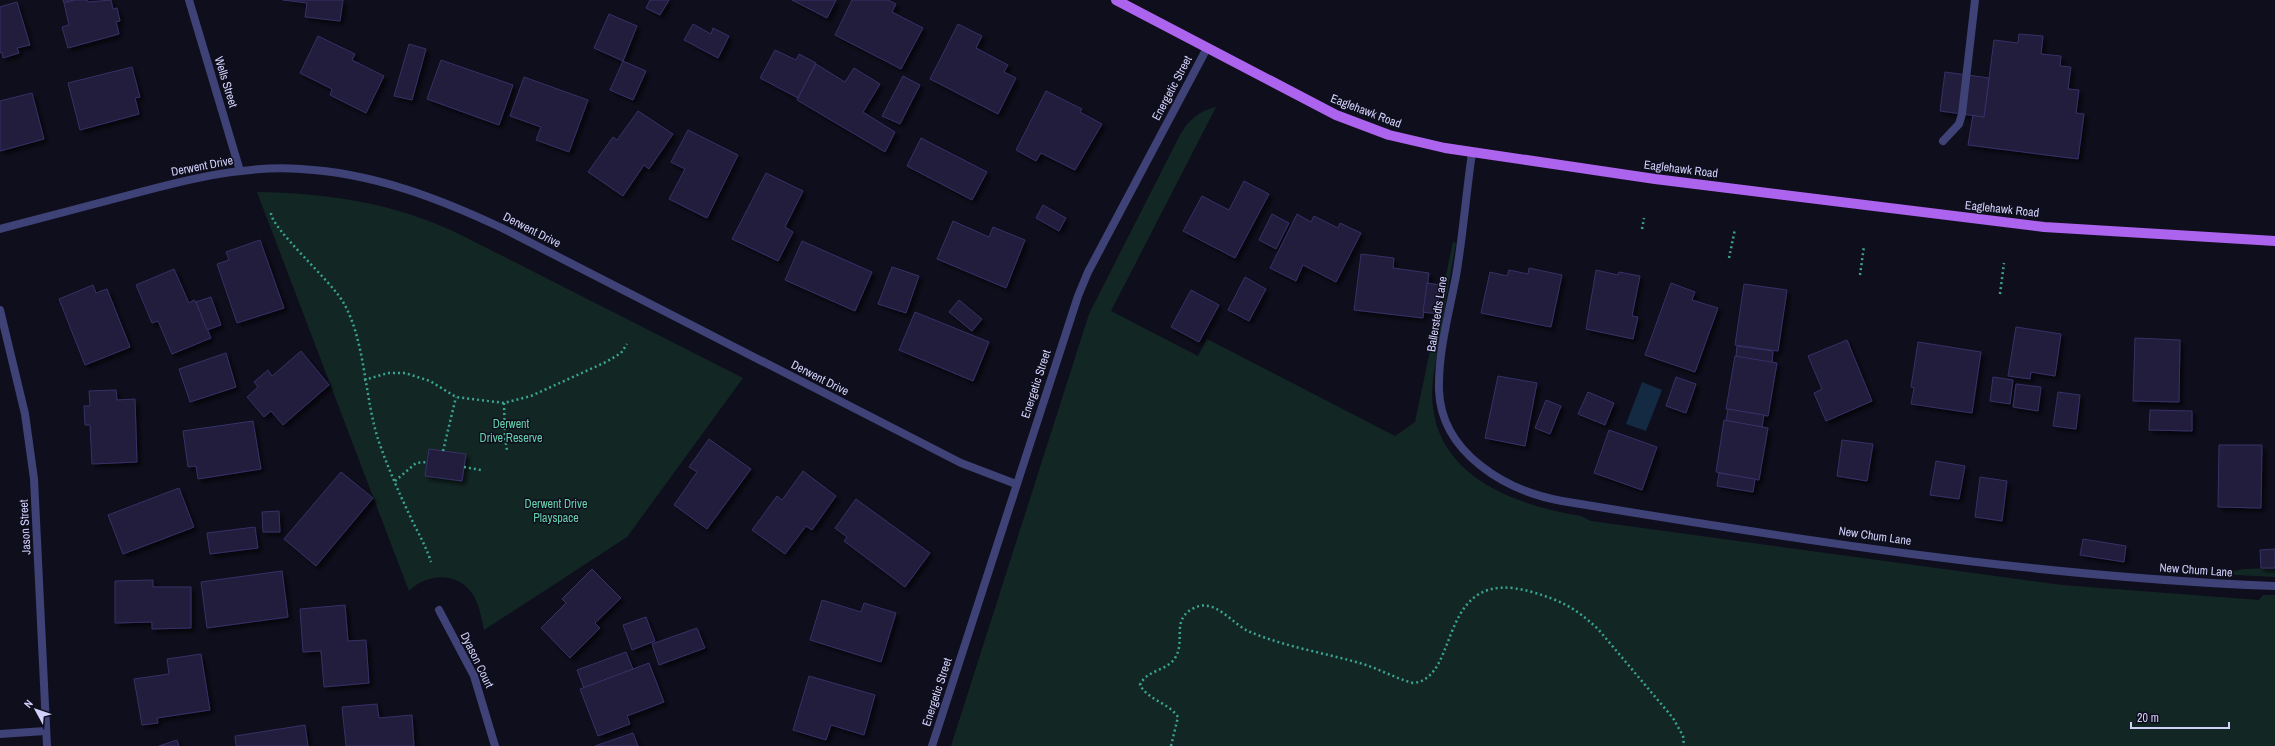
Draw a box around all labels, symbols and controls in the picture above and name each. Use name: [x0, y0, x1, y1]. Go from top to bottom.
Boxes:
street label: Energetic Street: [1148, 53, 1196, 123]
street label: Wells Street: [211, 54, 241, 110]
street label: Eaglehawk Road: [1328, 90, 1404, 132]
street label: Derwent Drive: [170, 152, 234, 180]
street label: Eaglehawk Road: [1643, 157, 1719, 181]
street label: Eaglehawk Road: [1964, 197, 2040, 221]
street label: Derwent Drive: [500, 209, 564, 251]
street label: Ballerstedts Lane: [1423, 275, 1451, 353]
street label: Energetic Street: [1017, 347, 1055, 420]
street label: Derwent Drive: [788, 357, 852, 399]
park label: Derwent Drive Reserve: [480, 416, 542, 446]
park label: Derwent Drive Playspace: [525, 496, 587, 526]
street label: Jason Street: [16, 499, 34, 555]
street label: New Chum Lane: [1838, 523, 1912, 549]
street label: New Chum Lane: [2159, 559, 2233, 581]
street label: Dyason Court: [457, 629, 497, 691]
street label: Energetic Street: [918, 655, 956, 728]
north arrow: [16, 690, 56, 730]
text: N: [21, 697, 36, 711]
scale bar: [2131, 704, 2229, 730]
text: 20 m: [2137, 710, 2159, 726]

